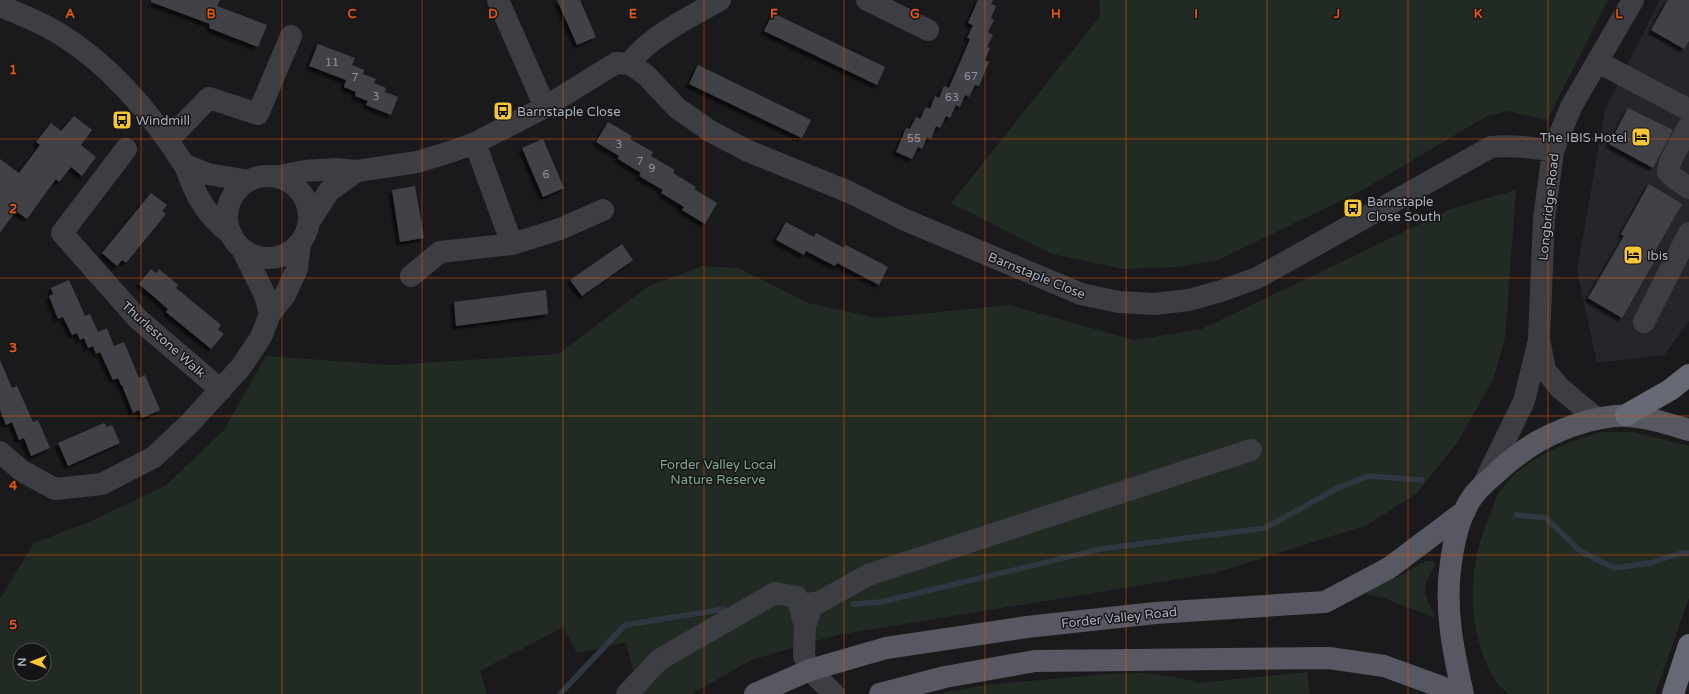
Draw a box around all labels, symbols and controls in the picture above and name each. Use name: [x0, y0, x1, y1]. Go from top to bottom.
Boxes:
text: A: [65, 6, 75, 22]
text: B: [206, 6, 216, 22]
text: C: [347, 6, 357, 22]
text: D: [488, 6, 498, 22]
text: E: [629, 6, 637, 22]
text: F: [770, 6, 778, 22]
text: G: [910, 6, 920, 22]
text: H: [1051, 6, 1061, 22]
text: I: [1194, 6, 1198, 22]
text: J: [1333, 6, 1340, 22]
text: K: [1474, 6, 1483, 22]
text: L: [1615, 6, 1623, 22]
house number: 11: [325, 56, 339, 69]
text: 1: [9, 62, 17, 78]
house number: 67: [964, 70, 978, 83]
house number: 7: [352, 71, 359, 84]
house number: 3: [373, 90, 380, 103]
house number: 63: [945, 91, 959, 104]
bus stop icon: Barnstaple Close: [492, 100, 514, 122]
place label: Barnstaple Close: [517, 104, 621, 120]
bus stop icon: Windmill: [111, 109, 133, 131]
place label: Windmill: [136, 113, 190, 129]
hotel icon: The IBIS Hotel: [1630, 126, 1652, 148]
place label: The IBIS Hotel: [1540, 130, 1627, 146]
house number: 55: [907, 132, 921, 145]
house number: 3: [616, 138, 623, 151]
street label: Longbridge Road: [1535, 153, 1563, 262]
house number: 7: [637, 155, 644, 168]
house number: 9: [649, 162, 656, 175]
house number: 6: [543, 168, 550, 181]
place label: Barnstaple Close South: [1367, 194, 1441, 225]
bus stop icon: Barnstaple Close South: [1342, 197, 1364, 219]
text: 2: [9, 201, 17, 217]
hotel icon: Ibis: [1622, 244, 1644, 266]
place label: Ibis: [1647, 248, 1668, 264]
street label: Barnstaple Close: [986, 249, 1088, 303]
street label: Thurlestone Walk: [118, 298, 208, 382]
text: 3: [9, 340, 17, 356]
park label: Forder Valley Local Nature Reserve: [660, 457, 776, 488]
text: 4: [9, 478, 18, 494]
street label: Forder Valley Road: [1060, 604, 1178, 632]
text: 5: [9, 617, 17, 633]
north arrow: [12, 642, 52, 682]
text: N: [16, 658, 29, 666]

